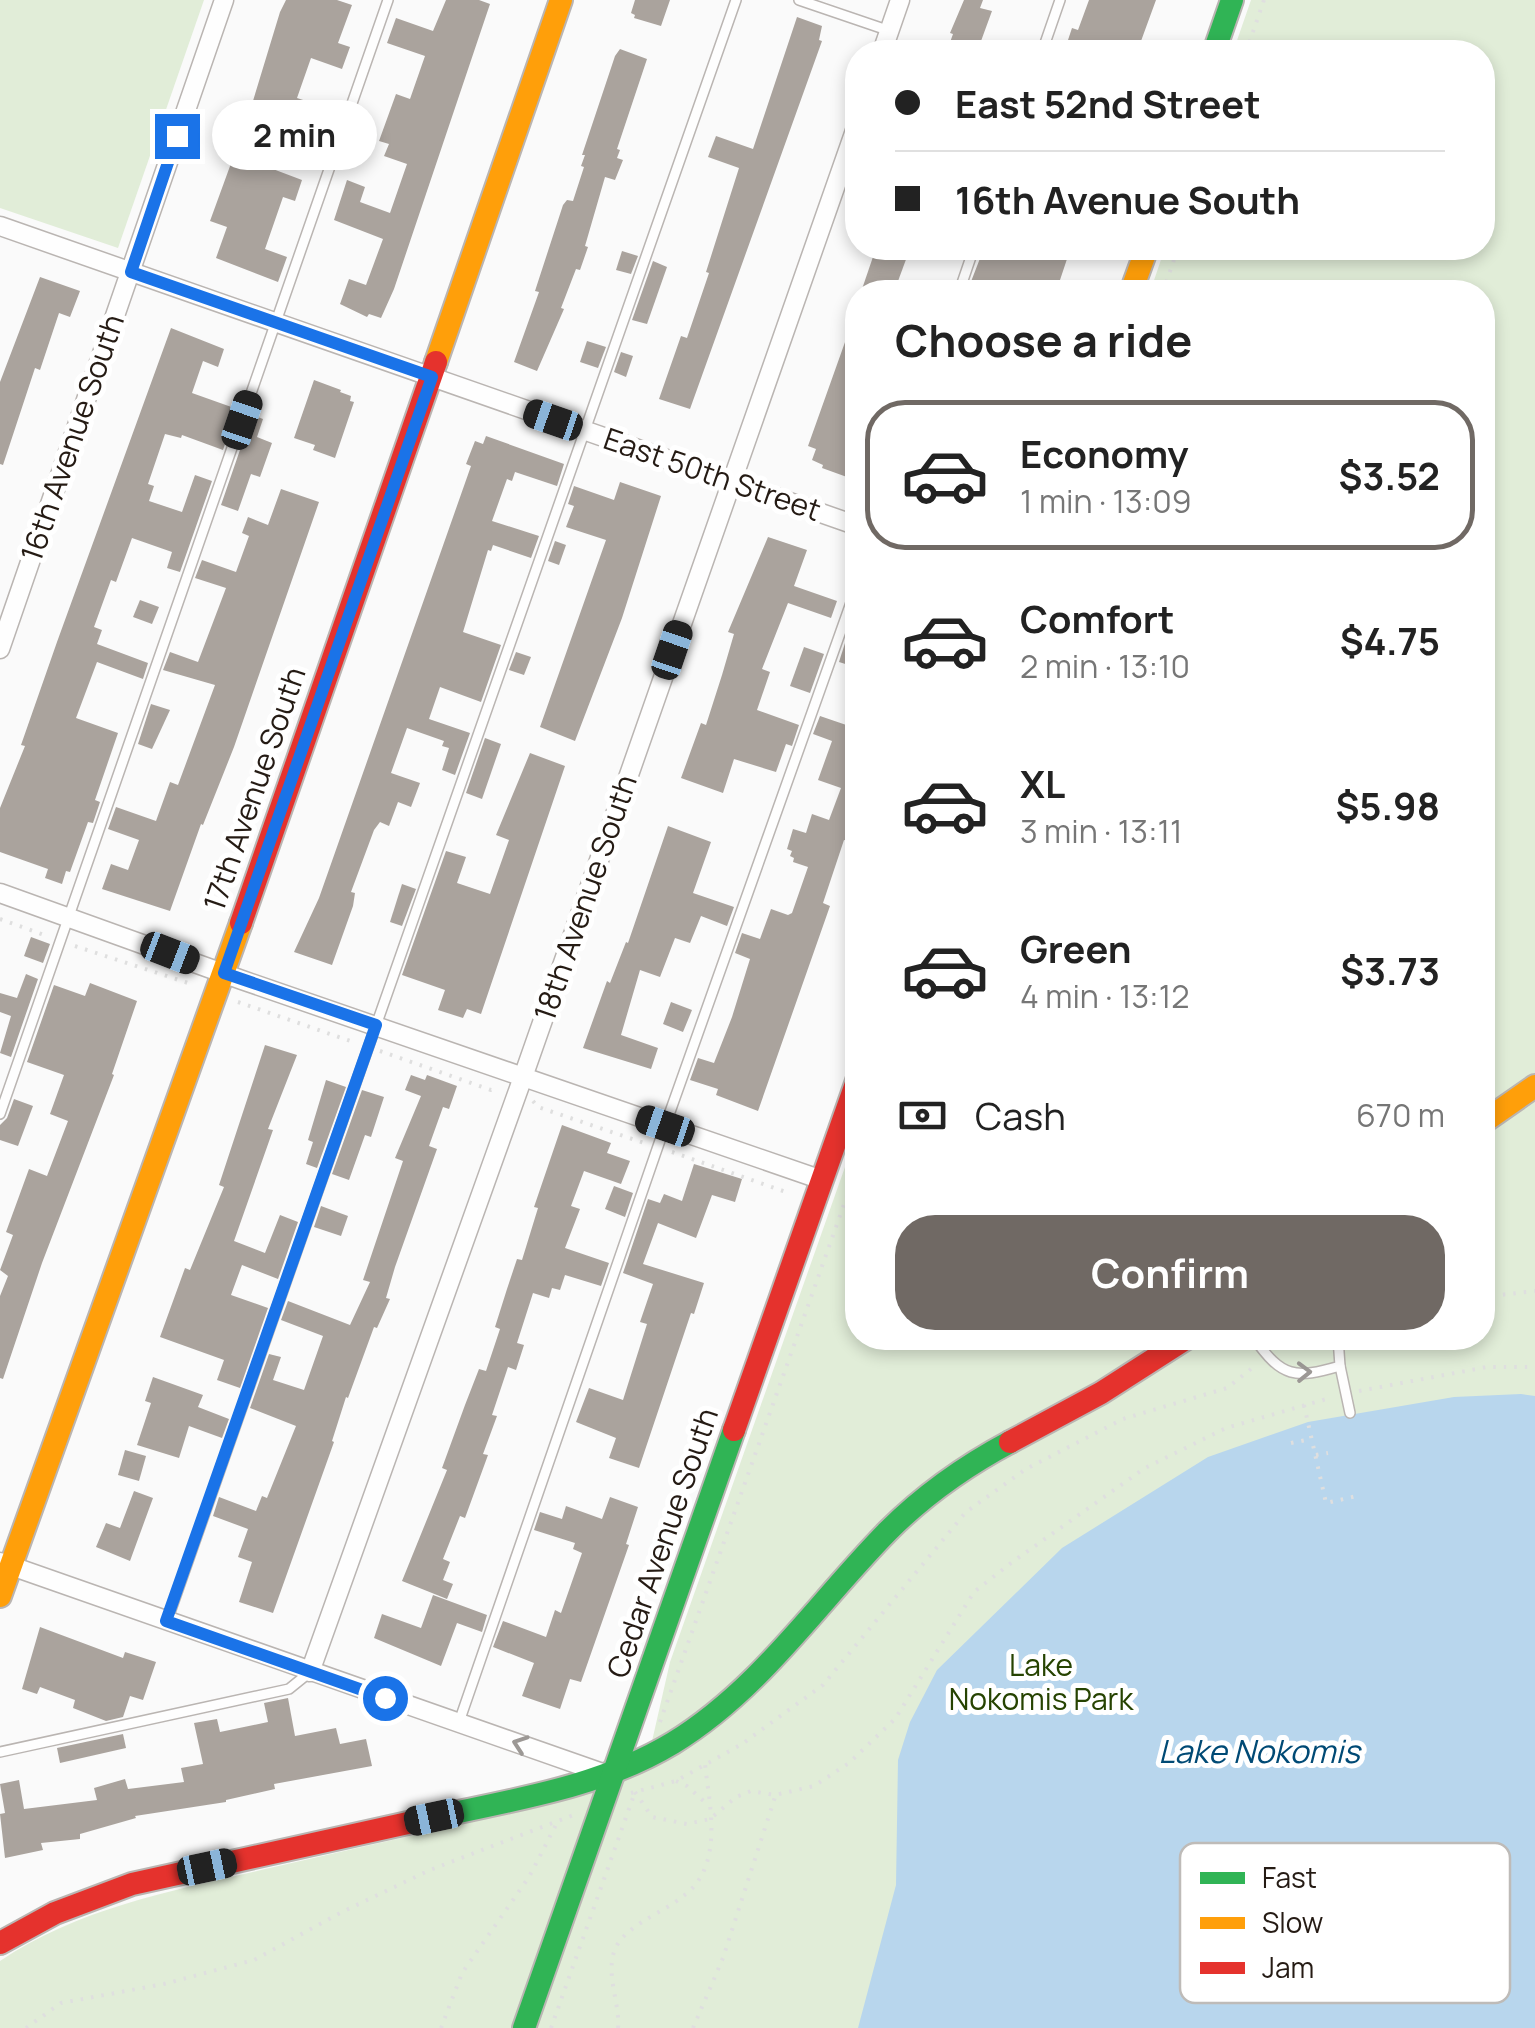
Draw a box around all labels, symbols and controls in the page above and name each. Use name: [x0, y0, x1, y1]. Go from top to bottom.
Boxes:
text: East 52nd Street: [955, 77, 1261, 129]
callout: 2 min: [212, 101, 377, 171]
text: 2 min: [253, 113, 336, 157]
route end: [155, 114, 200, 159]
text: 16th Avenue South: [955, 173, 1300, 225]
street label: 16th Avenue South: [10, 309, 133, 567]
text: Choose a ride: [895, 309, 1192, 371]
car: [218, 387, 266, 453]
car: [520, 396, 586, 444]
street label: East 50th Street: [598, 417, 827, 530]
text: Economy: [1020, 427, 1189, 479]
icon: car: [900, 430, 990, 520]
text: $3.52: [1339, 449, 1440, 501]
text: 1 min · 13:09: [1020, 479, 1192, 523]
text: Comfort: [1020, 592, 1174, 644]
icon: car: [900, 595, 990, 685]
text: $4.75: [1340, 614, 1440, 666]
car: [648, 617, 696, 683]
text: 2 min · 13:10: [1020, 644, 1190, 688]
street label: 17th Avenue South: [193, 661, 315, 916]
text: XL: [1020, 757, 1065, 809]
icon: car: [900, 760, 990, 850]
street label: 18th Avenue South: [523, 769, 646, 1026]
text: $5.98: [1335, 779, 1440, 831]
text: 3 min · 13:11: [1020, 809, 1182, 853]
text: Green: [1020, 922, 1132, 974]
icon: car: [900, 925, 990, 1015]
car: [137, 928, 203, 978]
text: $3.73: [1340, 944, 1440, 996]
text: 4 min · 13:12: [1020, 974, 1189, 1018]
icon: cash: [895, 1088, 950, 1143]
text: Cash: [975, 1089, 1066, 1141]
text: 670 m: [1356, 1093, 1445, 1137]
car: [632, 1102, 698, 1150]
button: Confirm: [895, 1215, 1445, 1330]
one-way arrow: [1297, 1362, 1312, 1383]
street label: Cedar Avenue South: [596, 1402, 727, 1683]
park label: Lake Nokomis Park: [949, 1644, 1134, 1719]
route start: [363, 1676, 408, 1721]
water label: Lake Nokomis: [1158, 1729, 1362, 1773]
one-way arrow: [513, 1736, 530, 1756]
car: [402, 1796, 466, 1838]
legend: [1180, 1843, 1510, 2003]
car: [175, 1846, 239, 1888]
text: Fast: [1262, 1858, 1317, 1896]
text: Slow: [1262, 1903, 1323, 1941]
text: Jam: [1262, 1948, 1314, 1986]

